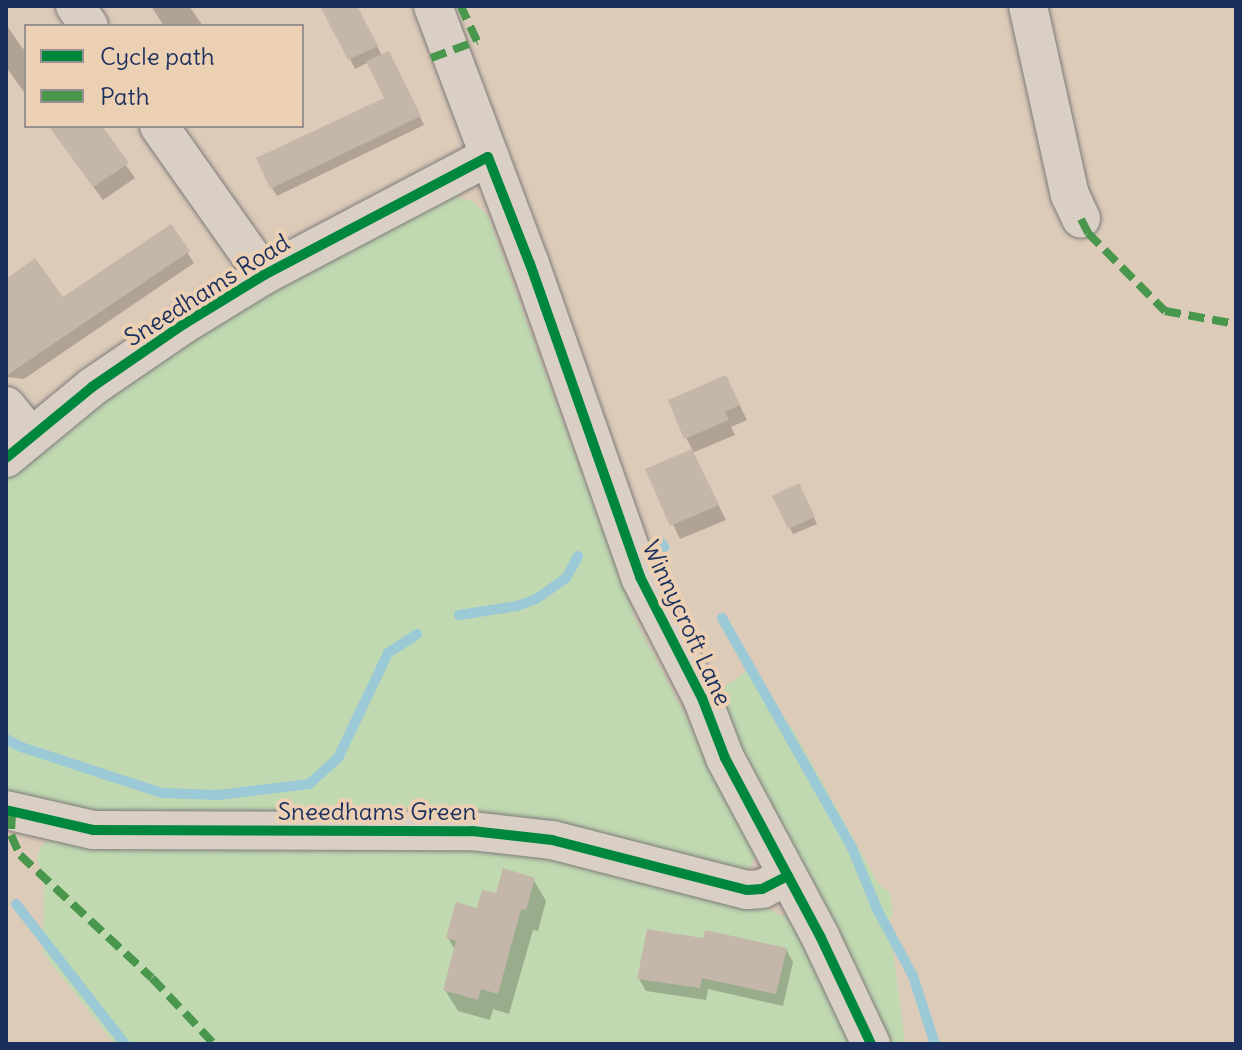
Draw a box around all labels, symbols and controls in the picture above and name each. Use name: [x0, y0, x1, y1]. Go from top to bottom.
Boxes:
legend: [24, 24, 304, 128]
text: Cycle path: [100, 41, 215, 71]
text: Path: [100, 81, 150, 111]
street label: Sneedhams Road: [119, 228, 295, 352]
street label: Winnycroft Lane: [636, 536, 738, 710]
street label: Sneedhams Green: [278, 798, 476, 826]

